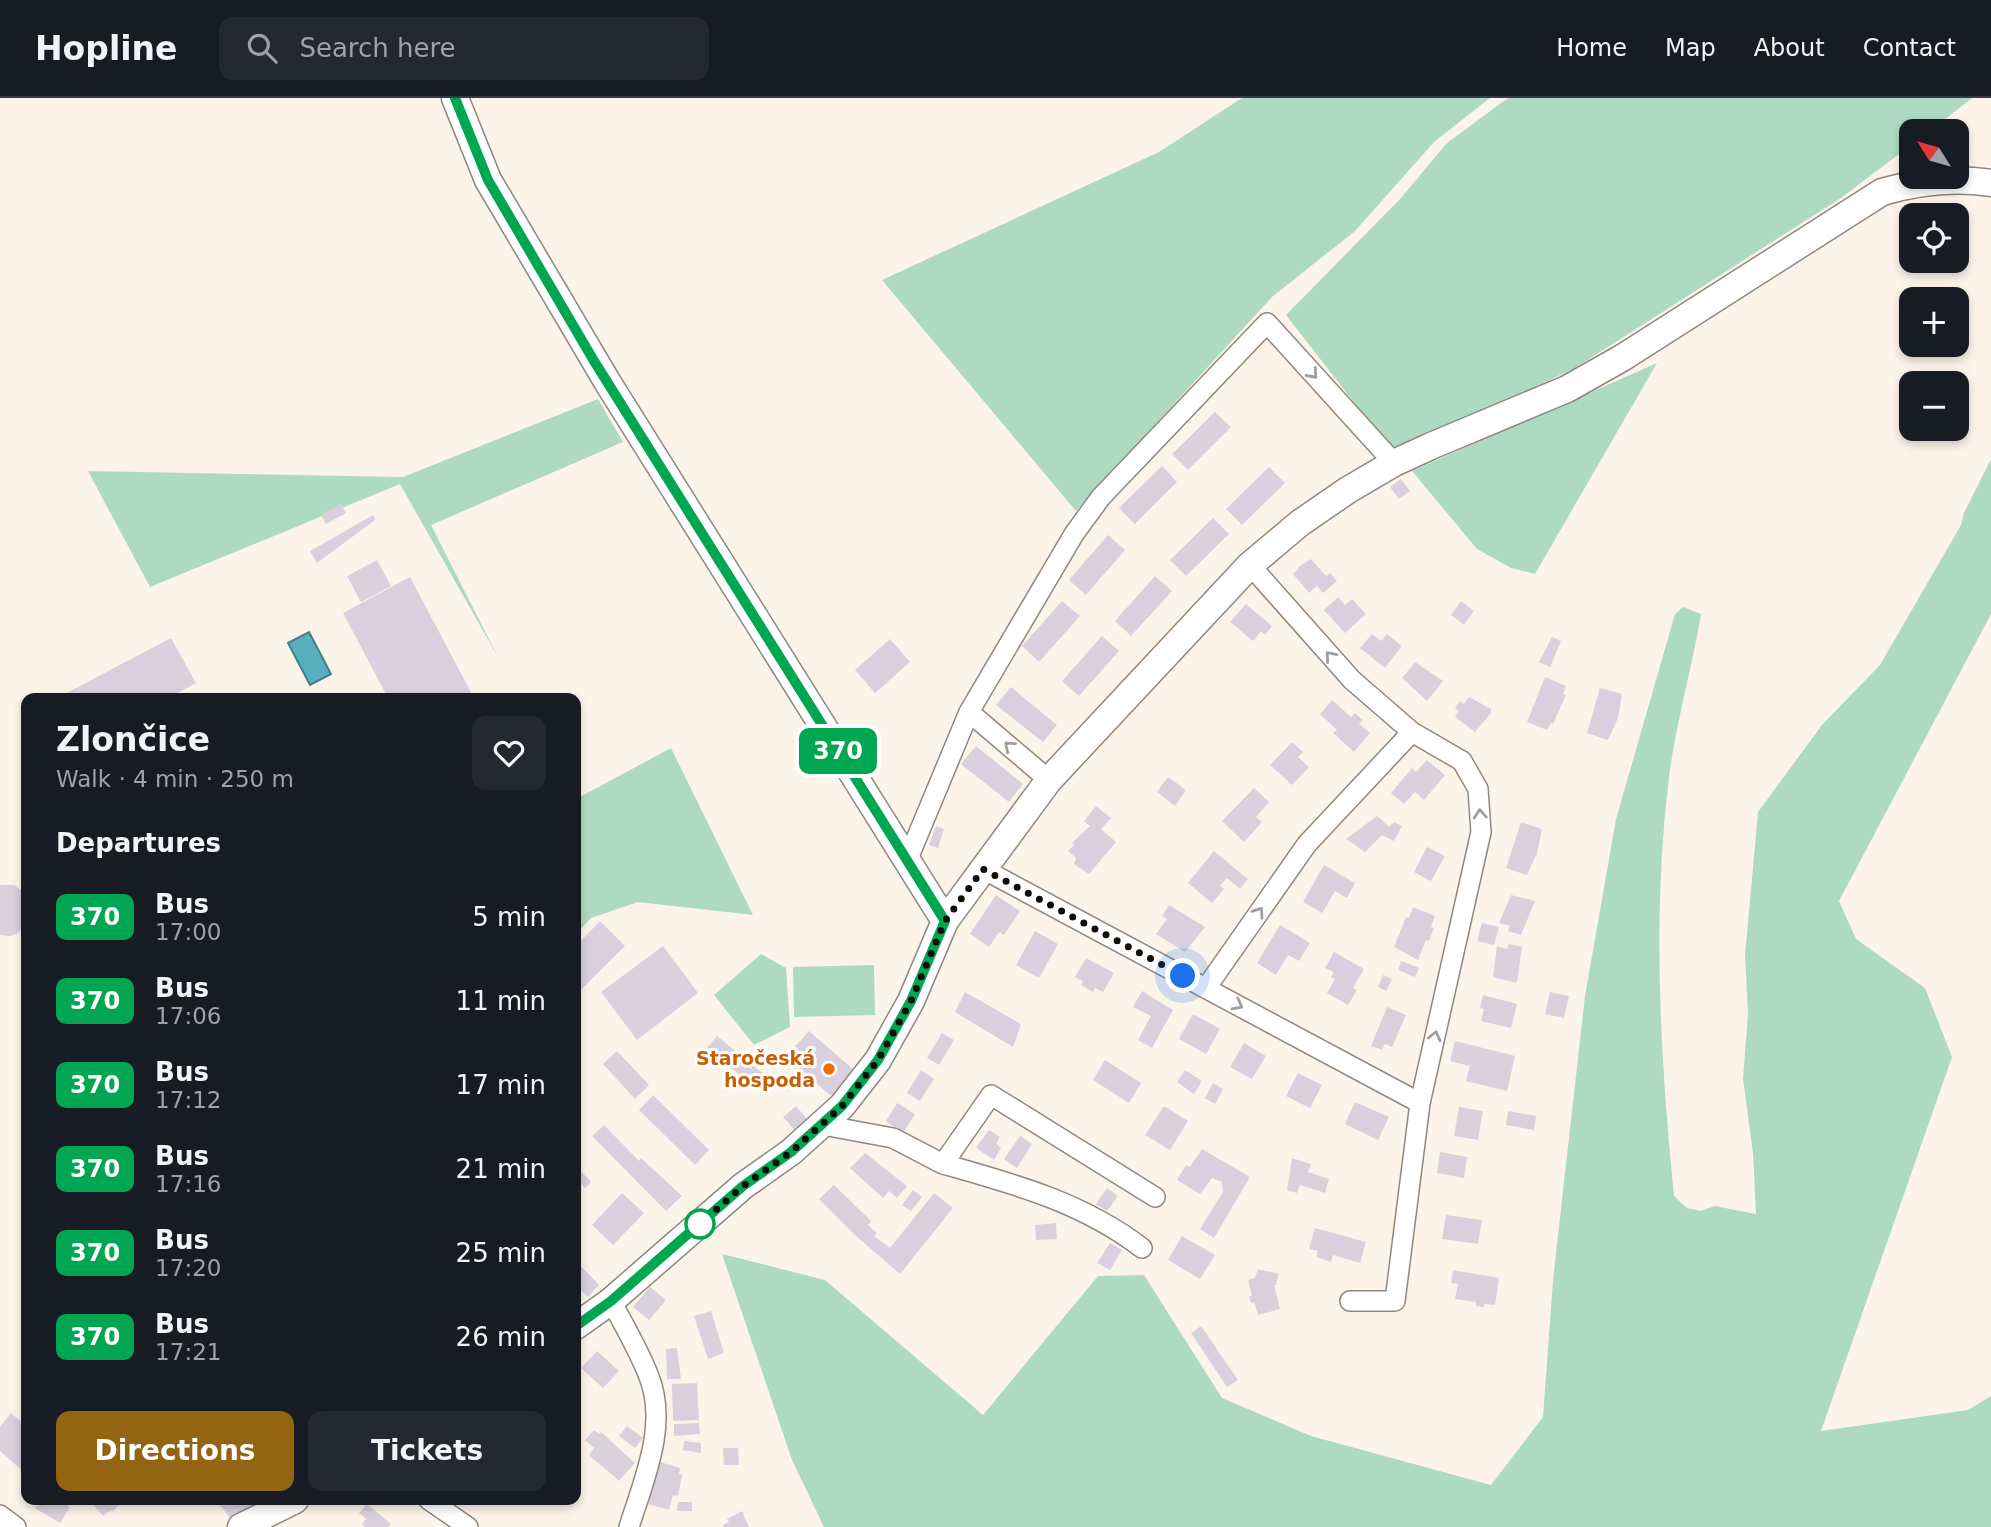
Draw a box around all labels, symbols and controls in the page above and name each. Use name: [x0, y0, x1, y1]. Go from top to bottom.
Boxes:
search box: [219, 17, 709, 80]
text: Hopline: [35, 29, 177, 68]
icon: search: [243, 29, 281, 67]
text: Search here: [299, 33, 456, 63]
text: Home: [1556, 34, 1627, 62]
text: Map: [1665, 34, 1716, 62]
text: About: [1754, 34, 1825, 62]
text: Contact: [1863, 34, 1956, 62]
north arrow: [1899, 119, 1969, 189]
map controls: [1899, 119, 1969, 441]
button: locate: [1899, 203, 1969, 273]
button: +: [1899, 287, 1969, 357]
one-way arrow: [1305, 366, 1317, 379]
button: −: [1899, 371, 1969, 441]
one-way arrow: [1326, 651, 1338, 664]
button: heart: [472, 716, 546, 790]
text: Zlončice: [56, 720, 210, 759]
line badge: 370: [798, 728, 878, 774]
text: 370: [813, 737, 863, 765]
one-way arrow: [1004, 742, 1017, 754]
text: Walk · 4 min · 250 m: [56, 766, 294, 792]
one-way arrow: [1473, 808, 1488, 819]
text: Departures: [56, 828, 221, 858]
text: Bus: [155, 889, 209, 919]
text: 5 min: [472, 902, 546, 932]
text: 370: [70, 903, 120, 931]
one-way arrow: [1251, 907, 1263, 920]
text: 17:00: [155, 919, 221, 945]
your location: [1165, 958, 1200, 993]
text: Bus: [155, 973, 209, 1003]
text: 11 min: [456, 986, 546, 1016]
text: 370: [70, 987, 120, 1015]
one-way arrow: [1231, 997, 1243, 1010]
text: 17:06: [155, 1003, 221, 1029]
one-way arrow: [1427, 1030, 1442, 1042]
place label: Staročeská hospoda: [696, 1047, 815, 1091]
text: Bus: [155, 1057, 209, 1087]
marker: Staročeská hospoda: [821, 1061, 837, 1077]
text: 17 min: [456, 1070, 546, 1100]
text: 370: [70, 1071, 120, 1099]
text: 17:12: [155, 1087, 221, 1113]
text: Bus: [155, 1141, 209, 1171]
text: 21 min: [456, 1154, 546, 1184]
text: 370: [70, 1155, 120, 1183]
text: 17:16: [155, 1171, 221, 1197]
unlabelled marker: [685, 1209, 715, 1239]
text: Bus: [155, 1225, 209, 1255]
text: 25 min: [456, 1238, 546, 1268]
text: 370: [70, 1239, 120, 1267]
text: 17:20: [155, 1255, 221, 1281]
text: Bus: [155, 1309, 209, 1339]
text: 26 min: [456, 1322, 546, 1352]
text: 370: [70, 1323, 120, 1351]
text: 17:21: [155, 1339, 221, 1365]
button: Directions: [56, 1411, 294, 1491]
button: Tickets: [308, 1411, 546, 1491]

